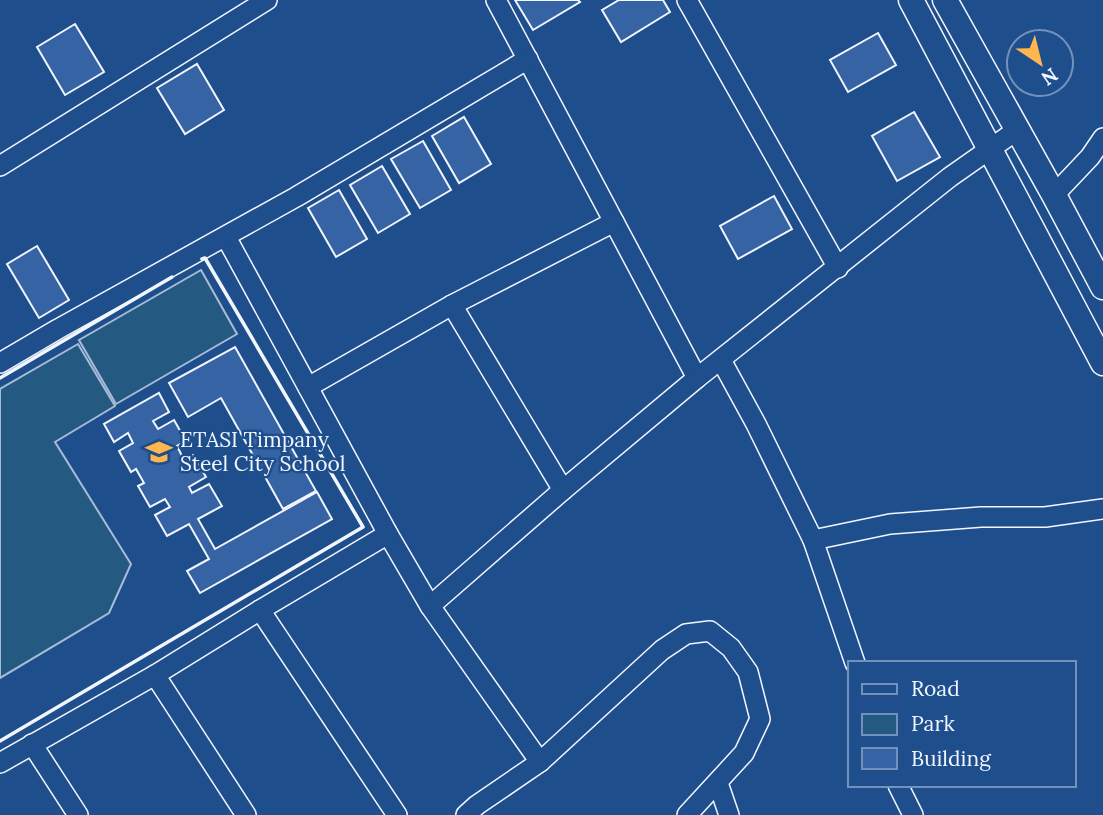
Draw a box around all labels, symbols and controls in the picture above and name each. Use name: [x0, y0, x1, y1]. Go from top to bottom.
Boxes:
north arrow: [1005, 28, 1075, 98]
text: N: [1037, 63, 1063, 91]
place label: ETASI Timpany Steel City School: [180, 426, 345, 477]
school or university icon: ETASI Timpany Steel City School: [144, 437, 174, 467]
legend: [848, 661, 1075, 787]
text: Road: [911, 675, 960, 702]
text: Park: [911, 710, 955, 737]
text: Building: [911, 745, 991, 772]

